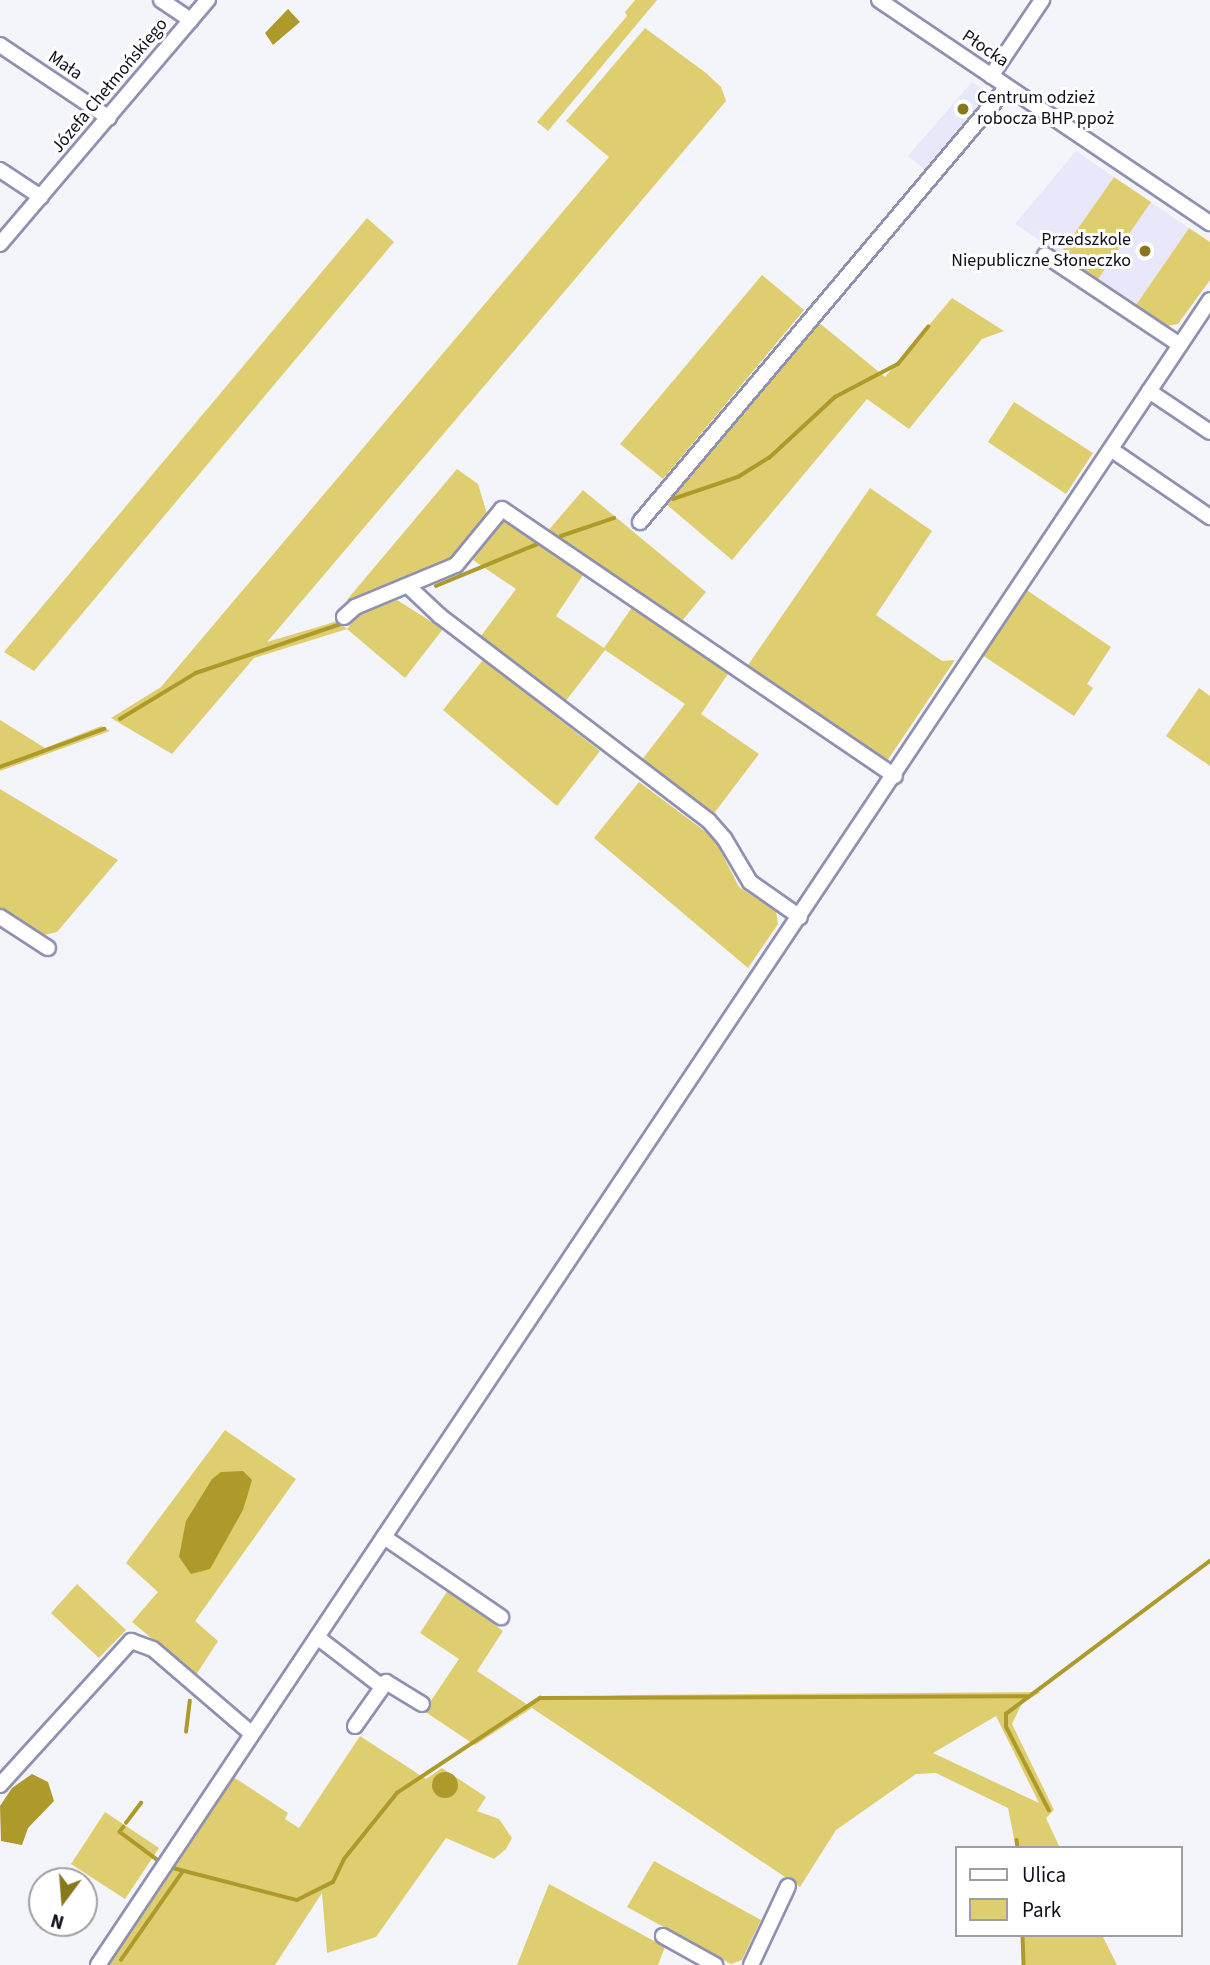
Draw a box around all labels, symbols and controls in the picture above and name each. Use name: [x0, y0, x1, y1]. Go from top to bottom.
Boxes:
street label: Józefa Chełmońskiego: [47, 14, 173, 158]
street label: Płocka: [958, 26, 1012, 72]
street label: Mała: [44, 47, 86, 85]
place label: Centrum odzież robocza BHP ppoż: [977, 88, 1114, 130]
marker: Centrum odzież robocza BHP ppoż: [955, 101, 971, 117]
place label: Przedszkole Niepubliczne Słoneczko: [951, 230, 1131, 272]
marker: Przedszkole Niepubliczne Słoneczko: [1137, 243, 1153, 259]
legend: [954, 1846, 1182, 1937]
text: Ulica: [1022, 1860, 1066, 1890]
north arrow: [28, 1867, 98, 1937]
text: Park: [1022, 1895, 1061, 1925]
text: N: [48, 1906, 67, 1935]

